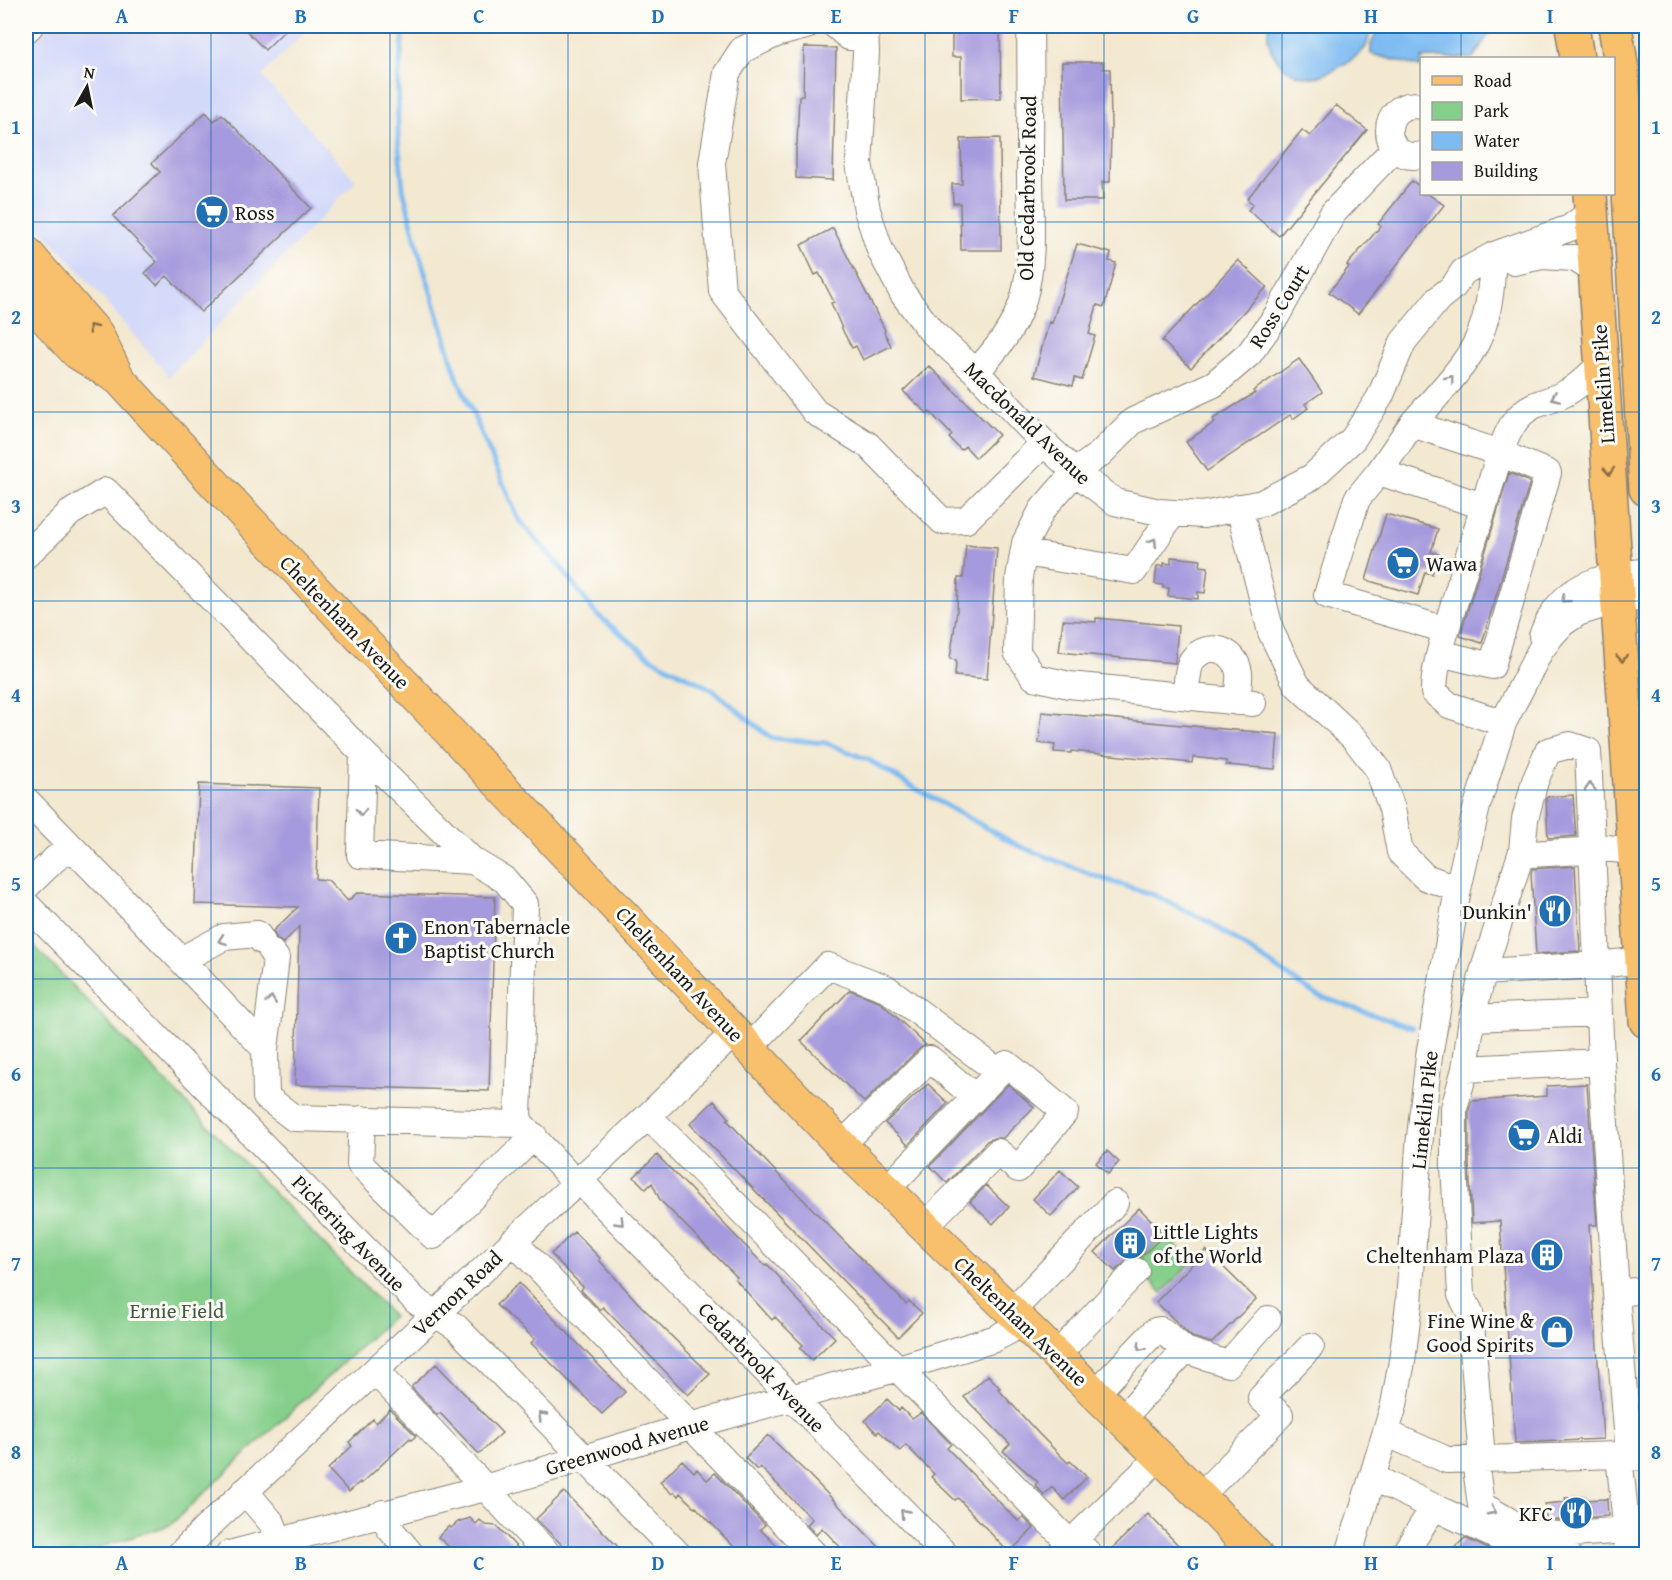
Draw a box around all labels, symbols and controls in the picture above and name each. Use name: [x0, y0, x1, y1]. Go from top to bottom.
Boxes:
text: A: [116, 1, 129, 30]
text: B: [295, 1, 307, 30]
text: C: [473, 1, 485, 30]
text: D: [651, 1, 665, 30]
text: E: [831, 1, 842, 30]
text: F: [1009, 1, 1019, 30]
text: G: [1187, 1, 1199, 30]
text: H: [1364, 1, 1378, 30]
text: I: [1547, 1, 1553, 30]
north arrow: [57, 57, 117, 117]
legend: [1420, 57, 1615, 195]
text: N: [82, 59, 97, 85]
text: Road: [1474, 67, 1512, 94]
street label: Old Cedarbrook Road: [1010, 94, 1044, 281]
text: Park: [1474, 97, 1510, 124]
text: 1: [11, 112, 21, 141]
text: 1: [1651, 112, 1661, 141]
text: Water: [1474, 127, 1520, 154]
text: Building: [1474, 157, 1538, 184]
supermarket icon: Ross: [194, 194, 230, 230]
place label: Ross: [235, 197, 274, 228]
street label: Ross Court: [1241, 258, 1317, 354]
text: 2: [11, 302, 21, 331]
text: 2: [1651, 302, 1661, 331]
one-way arrow: [88, 323, 99, 334]
street label: Limekiln Pike: [1583, 323, 1623, 445]
street label: Macdonald Avenue: [957, 354, 1099, 492]
one-way arrow: [1442, 375, 1453, 386]
one-way arrow: [1551, 390, 1562, 402]
one-way arrow: [1603, 467, 1616, 476]
text: 3: [11, 491, 21, 520]
text: 3: [1651, 491, 1661, 520]
one-way arrow: [1145, 538, 1157, 548]
supermarket icon: Wawa: [1385, 545, 1421, 581]
street label: Cheltenham Avenue: [273, 548, 417, 696]
place label: Wawa: [1426, 548, 1477, 579]
one-way arrow: [1561, 592, 1572, 603]
one-way arrow: [1615, 654, 1628, 663]
text: 4: [11, 680, 21, 709]
text: 4: [1651, 680, 1661, 709]
one-way arrow: [1583, 783, 1596, 792]
one-way arrow: [355, 807, 367, 816]
text: 5: [11, 869, 21, 898]
text: 5: [1651, 869, 1661, 898]
restaurant icon: Dunkin': [1537, 893, 1573, 929]
place label: Dunkin': [1462, 896, 1532, 927]
street label: Cheltenham Avenue: [609, 899, 751, 1049]
place label: Enon Tabernacle Baptist Church: [424, 911, 570, 966]
church icon: Enon Tabernacle Baptist Church: [383, 920, 419, 956]
one-way arrow: [217, 933, 227, 946]
one-way arrow: [264, 996, 277, 1005]
street label: Limekiln Pike: [1402, 1049, 1446, 1171]
text: 6: [11, 1059, 21, 1088]
text: 6: [1651, 1059, 1661, 1088]
supermarket icon: Aldi: [1506, 1117, 1542, 1153]
place label: Aldi: [1547, 1120, 1583, 1151]
street label: Pickering Avenue: [285, 1167, 413, 1299]
one-way arrow: [612, 1214, 623, 1225]
place label: Little Lights of the World: [1153, 1216, 1263, 1271]
building icon: Little Lights of the World: [1112, 1225, 1148, 1261]
building icon: Cheltenham Plaza: [1529, 1237, 1565, 1273]
place label: Cheltenham Plaza: [1366, 1240, 1524, 1271]
street label: Vernon Road: [405, 1242, 510, 1343]
text: 7: [11, 1248, 21, 1277]
text: 7: [1651, 1248, 1661, 1277]
street label: Cheltenham Avenue: [947, 1249, 1095, 1393]
park label: Ernie Field: [130, 1295, 225, 1326]
street label: Cedarbrook Avenue: [691, 1295, 833, 1440]
place label: Fine Wine & Good Spirits: [1427, 1305, 1535, 1360]
shop icon: Fine Wine & Good Spirits: [1539, 1314, 1575, 1350]
one-way arrow: [1137, 1339, 1148, 1350]
street label: Greenwood Avenue: [542, 1407, 712, 1483]
one-way arrow: [538, 1412, 549, 1422]
text: 8: [11, 1437, 21, 1466]
text: 8: [1651, 1437, 1661, 1466]
restaurant icon: KFC: [1558, 1495, 1594, 1531]
place label: KFC: [1519, 1498, 1553, 1529]
one-way arrow: [1485, 1504, 1496, 1515]
one-way arrow: [900, 1509, 911, 1519]
text: A: [116, 1548, 129, 1577]
text: B: [295, 1548, 307, 1577]
text: C: [473, 1548, 485, 1577]
text: D: [651, 1548, 665, 1577]
text: E: [831, 1548, 842, 1577]
text: F: [1009, 1548, 1019, 1577]
text: G: [1187, 1548, 1199, 1577]
text: H: [1364, 1548, 1378, 1577]
text: I: [1547, 1548, 1553, 1577]

